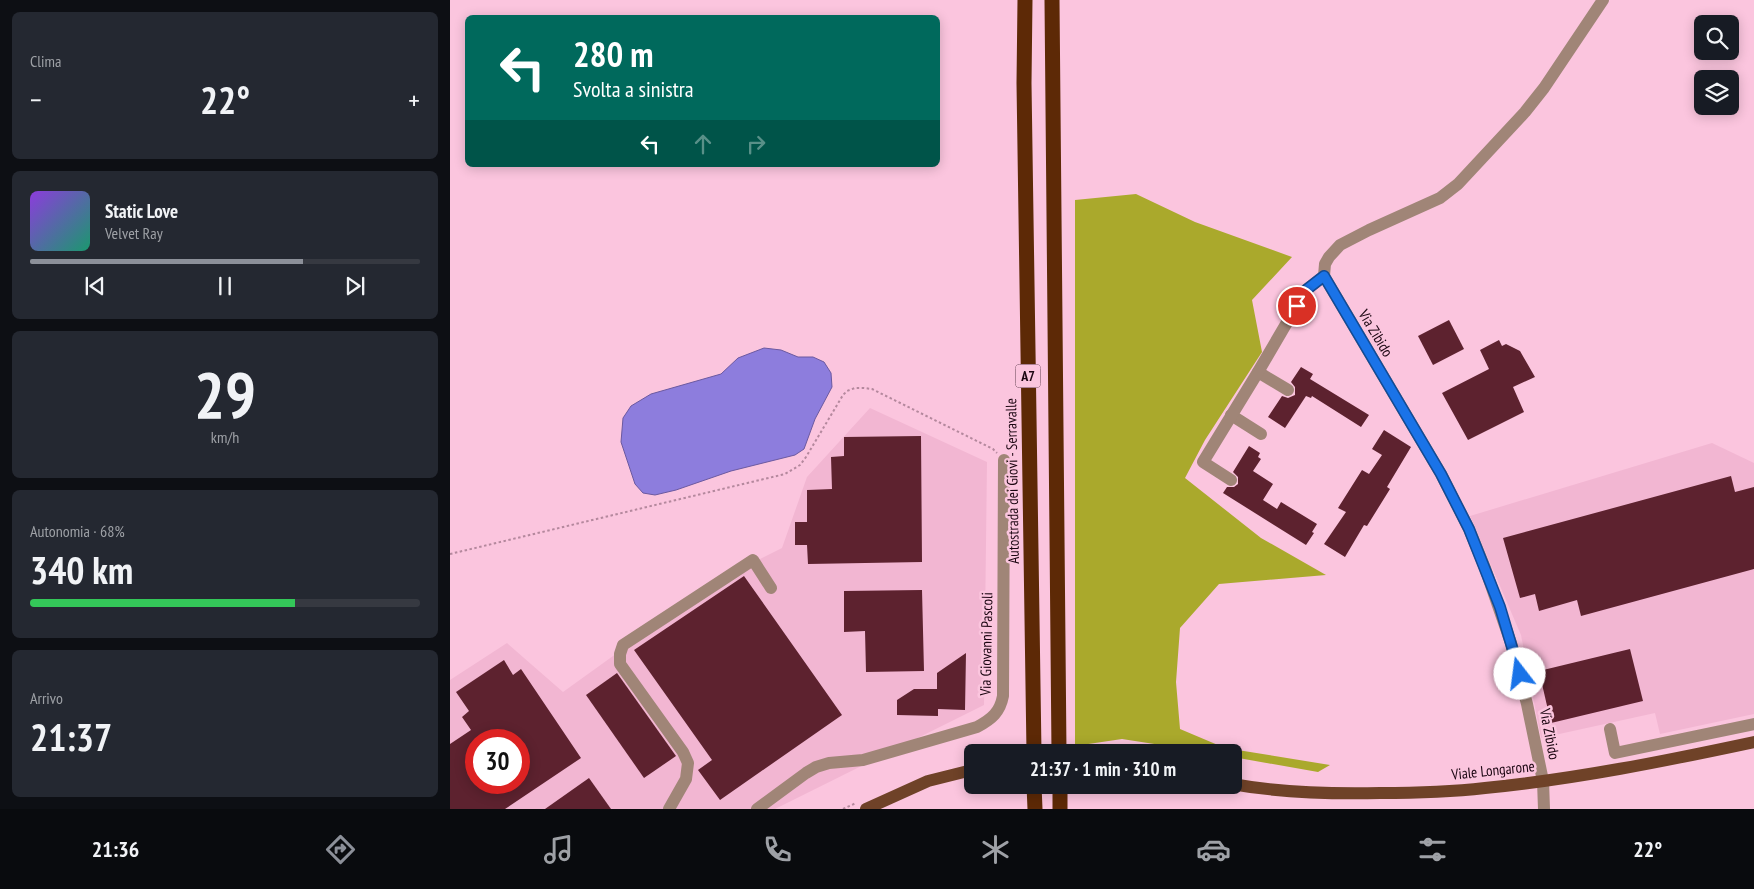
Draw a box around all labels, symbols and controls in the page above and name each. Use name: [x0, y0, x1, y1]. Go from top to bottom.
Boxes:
map controls: [1694, 15, 1739, 115]
button: search: [1694, 15, 1739, 60]
text: 280 m: [573, 31, 654, 77]
icon: left: [490, 35, 555, 100]
text: Clima: [30, 51, 61, 71]
button: layers: [1694, 70, 1739, 115]
text: 22°: [200, 75, 250, 124]
text: Svolta a sinistra: [573, 75, 694, 103]
text: −: [30, 81, 42, 118]
text: +: [408, 81, 420, 118]
icon: left: [636, 130, 664, 158]
icon: ahead: [689, 130, 717, 158]
icon: right: [742, 130, 770, 158]
text: Static Love: [105, 199, 178, 223]
text: Velvet Ray: [105, 223, 163, 243]
icon: previous: [81, 272, 109, 300]
icon: pause: [211, 272, 239, 300]
icon: next: [341, 272, 369, 300]
pin: [1276, 285, 1318, 327]
icon: arrive: [1283, 292, 1311, 320]
street label: Via Zibido: [1354, 305, 1397, 360]
text: 29: [194, 352, 256, 436]
road number: A7: [1016, 364, 1040, 388]
street label: Autostrada dei Giovi - Serravalle: [1001, 398, 1023, 564]
text: km/h: [211, 427, 239, 447]
text: Autonomia · 68%: [30, 521, 125, 541]
text: 340 km: [30, 545, 133, 594]
street label: Via Giovanni Pascoli: [976, 592, 996, 697]
position arrow: [1493, 647, 1545, 699]
text: Arrivo: [30, 688, 63, 708]
street label: Via Zibido: [1536, 706, 1564, 761]
text: 21:37: [30, 712, 112, 761]
speed limit sign: 30: [465, 729, 530, 794]
street label: Viale Longarone: [1449, 756, 1536, 784]
text: 21:37 · 1 min · 310 m: [1030, 757, 1176, 781]
icon: directions: [323, 832, 358, 867]
icon: music: [541, 832, 576, 867]
icon: phone: [760, 832, 795, 867]
icon: climate: [978, 832, 1013, 867]
icon: car: [1196, 832, 1231, 867]
icon: filters: [1415, 832, 1450, 867]
text: 21:36: [92, 835, 139, 863]
text: 22°: [1633, 835, 1662, 863]

